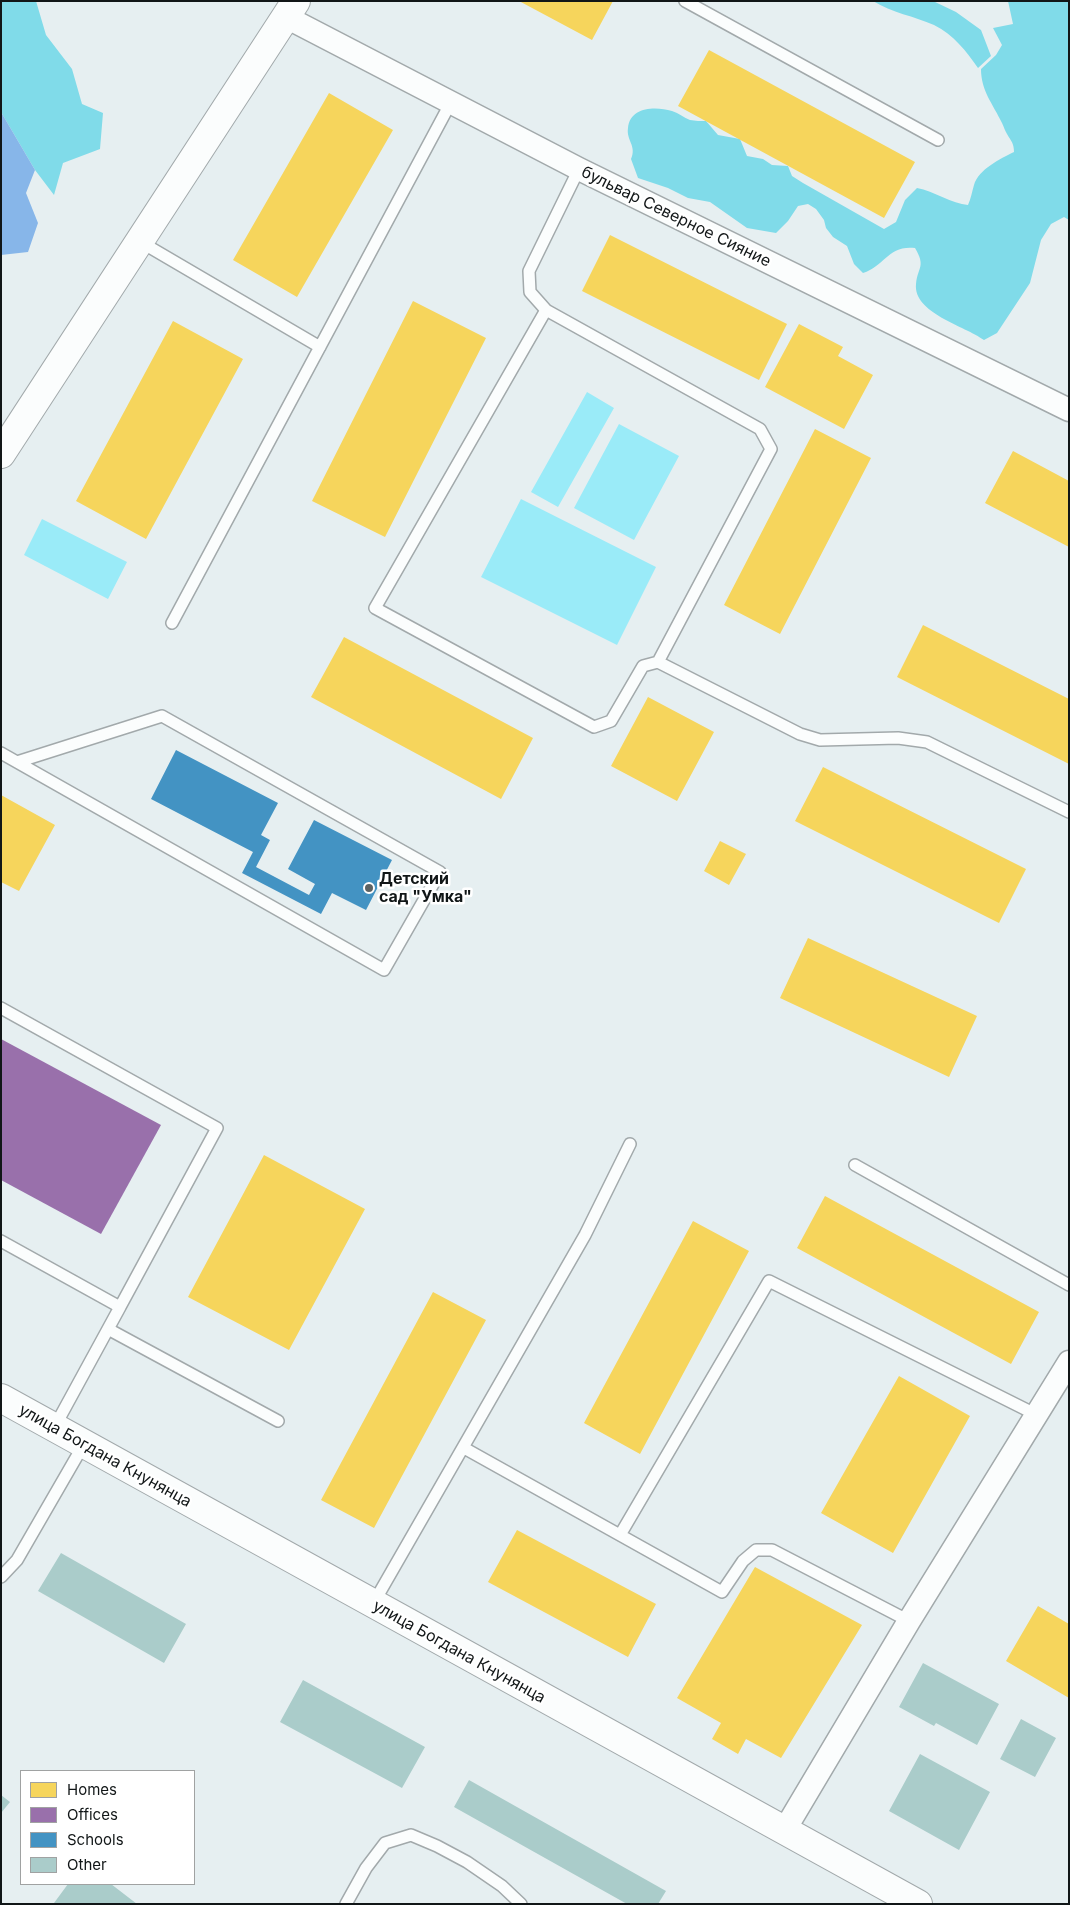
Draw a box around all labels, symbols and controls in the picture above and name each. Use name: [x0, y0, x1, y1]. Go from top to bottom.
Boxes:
street label: бульвар Северное Сияние: [578, 163, 774, 271]
place label: Детский сад "Умка": [379, 869, 472, 907]
marker: Детский сад "Умка": [363, 882, 375, 894]
street label: улица Богдана Кнунянца: [15, 1400, 195, 1512]
street label: улица Богдана Кнунянца: [369, 1596, 549, 1708]
legend: [20, 1770, 195, 1885]
text: Homes: [67, 1780, 117, 1799]
text: Offices: [67, 1805, 118, 1824]
text: Schools: [67, 1830, 124, 1849]
text: Other: [67, 1855, 107, 1874]

